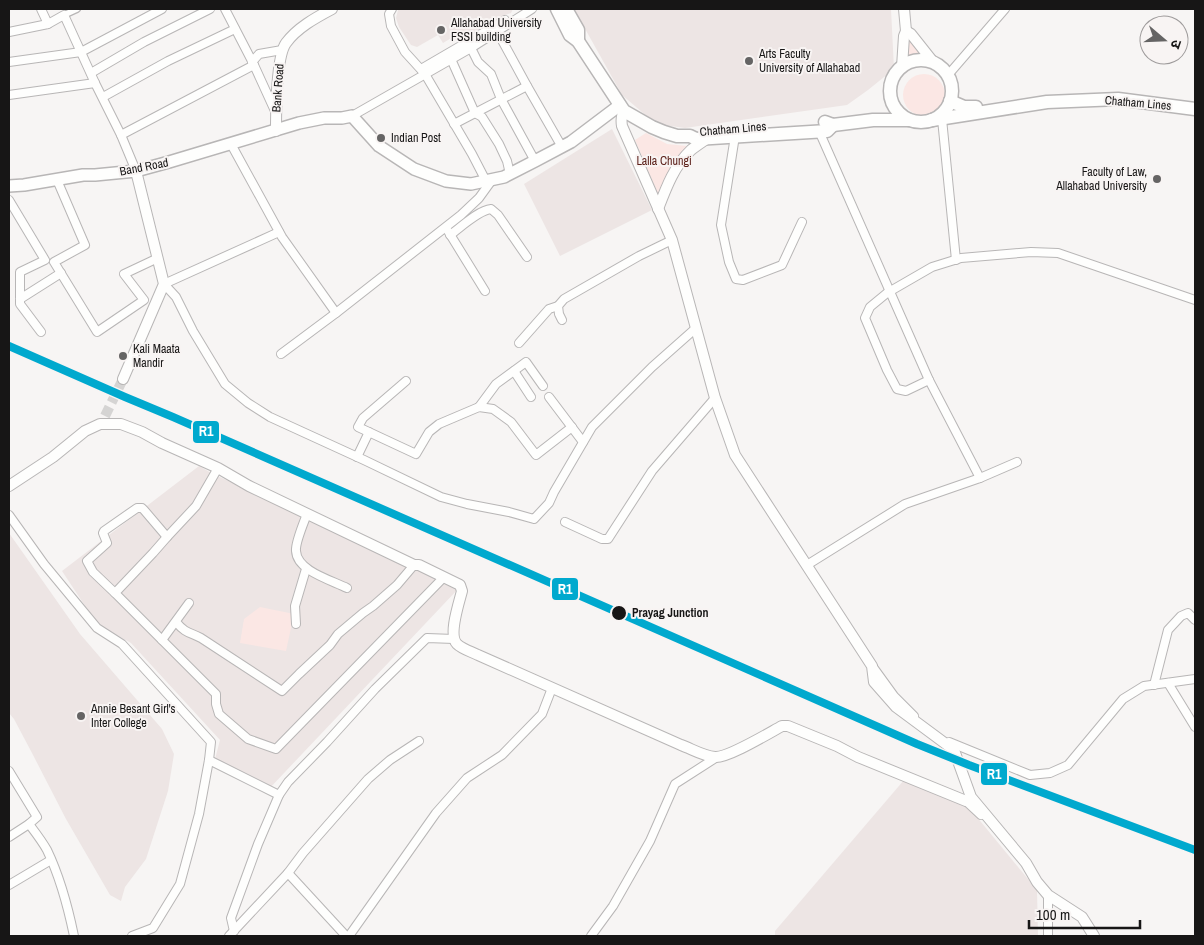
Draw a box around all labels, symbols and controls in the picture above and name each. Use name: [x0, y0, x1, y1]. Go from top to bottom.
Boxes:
place label: Allahabad University FSSI building: [450, 15, 542, 45]
north arrow: [1139, 15, 1189, 65]
marker: Allahabad University FSSI building: [435, 24, 447, 36]
text: उ: [1166, 37, 1186, 52]
place label: Arts Faculty University of Allahabad: [758, 46, 860, 76]
marker: Arts Faculty University of Allahabad: [743, 55, 755, 67]
street label: Bank Road: [268, 63, 288, 113]
street label: Chatham Lines: [1104, 92, 1172, 114]
street label: Chatham Lines: [699, 118, 767, 140]
place label: Indian Post: [391, 130, 441, 146]
marker: Indian Post: [375, 132, 387, 144]
park label: Lalla Chungi: [636, 153, 692, 169]
street label: Band Road: [118, 154, 170, 180]
place label: Faculty of Law, Allahabad University: [1055, 164, 1147, 194]
marker: Faculty of Law, Allahabad University: [1151, 173, 1163, 185]
place label: Kali Maata Mandir: [133, 341, 181, 371]
marker: Kali Maata Mandir: [117, 350, 129, 362]
line badge: R1: [192, 420, 220, 444]
text: R1: [199, 422, 214, 440]
line badge: R1: [551, 577, 579, 601]
text: R1: [558, 580, 573, 598]
marker: Prayag Junction: [610, 604, 628, 622]
place label: Prayag Junction: [632, 605, 709, 621]
place label: Annie Besant Girl's Inter College: [90, 701, 176, 731]
marker: Annie Besant Girl's Inter College: [75, 710, 87, 722]
line badge: R1: [980, 762, 1008, 786]
text: R1: [987, 765, 1002, 783]
scale bar: [1029, 898, 1140, 930]
text: 100 m: [1036, 904, 1070, 925]

